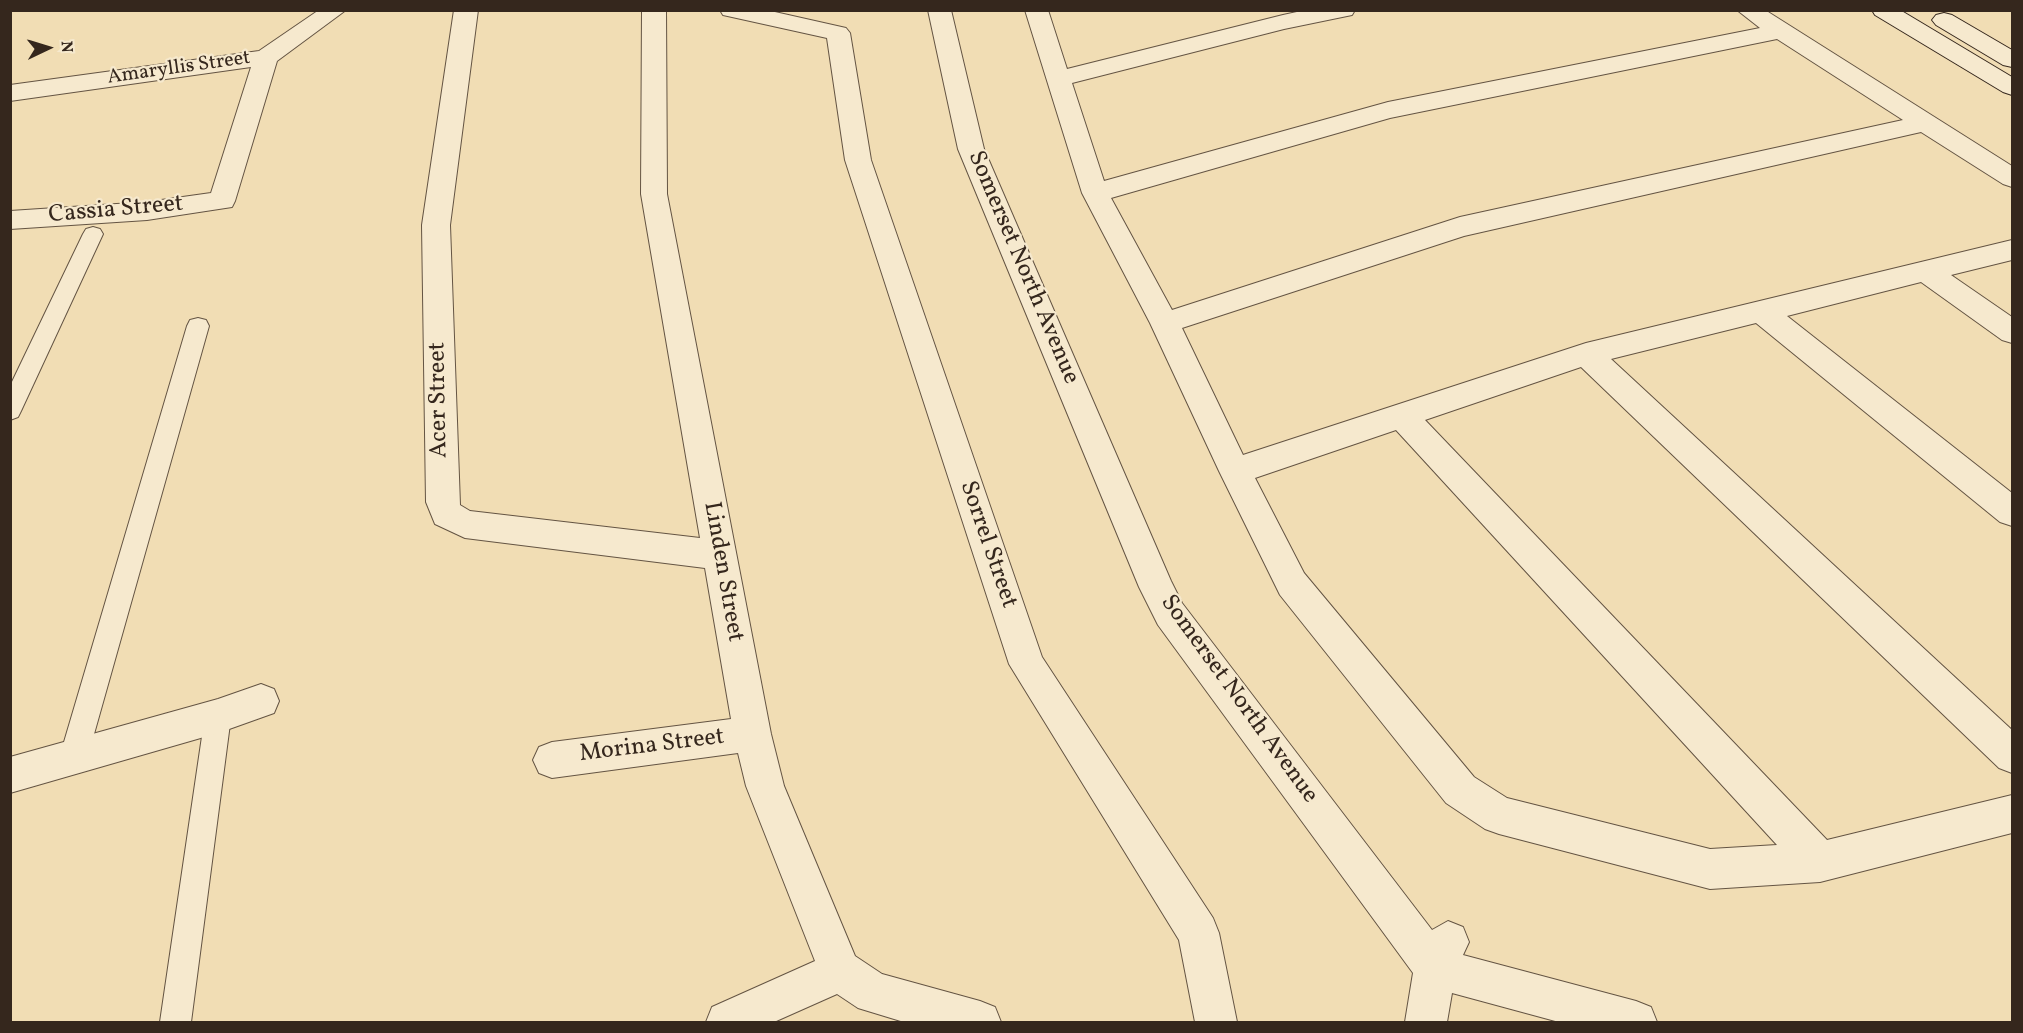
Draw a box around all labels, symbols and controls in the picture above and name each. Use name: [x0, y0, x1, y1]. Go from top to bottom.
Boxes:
north arrow: [18, 18, 78, 78]
text: N: [55, 40, 77, 53]
street label: Amaryllis Street: [106, 47, 252, 91]
street label: Somerset North Avenue: [960, 147, 1084, 389]
street label: Cassia Street: [47, 191, 185, 231]
street label: Acer Street: [425, 342, 455, 458]
street label: Sorrel Street: [952, 478, 1022, 612]
street label: Linden Street: [695, 500, 749, 644]
street label: Somerset North Avenue: [1153, 590, 1323, 810]
street label: Morina Street: [578, 724, 726, 770]

